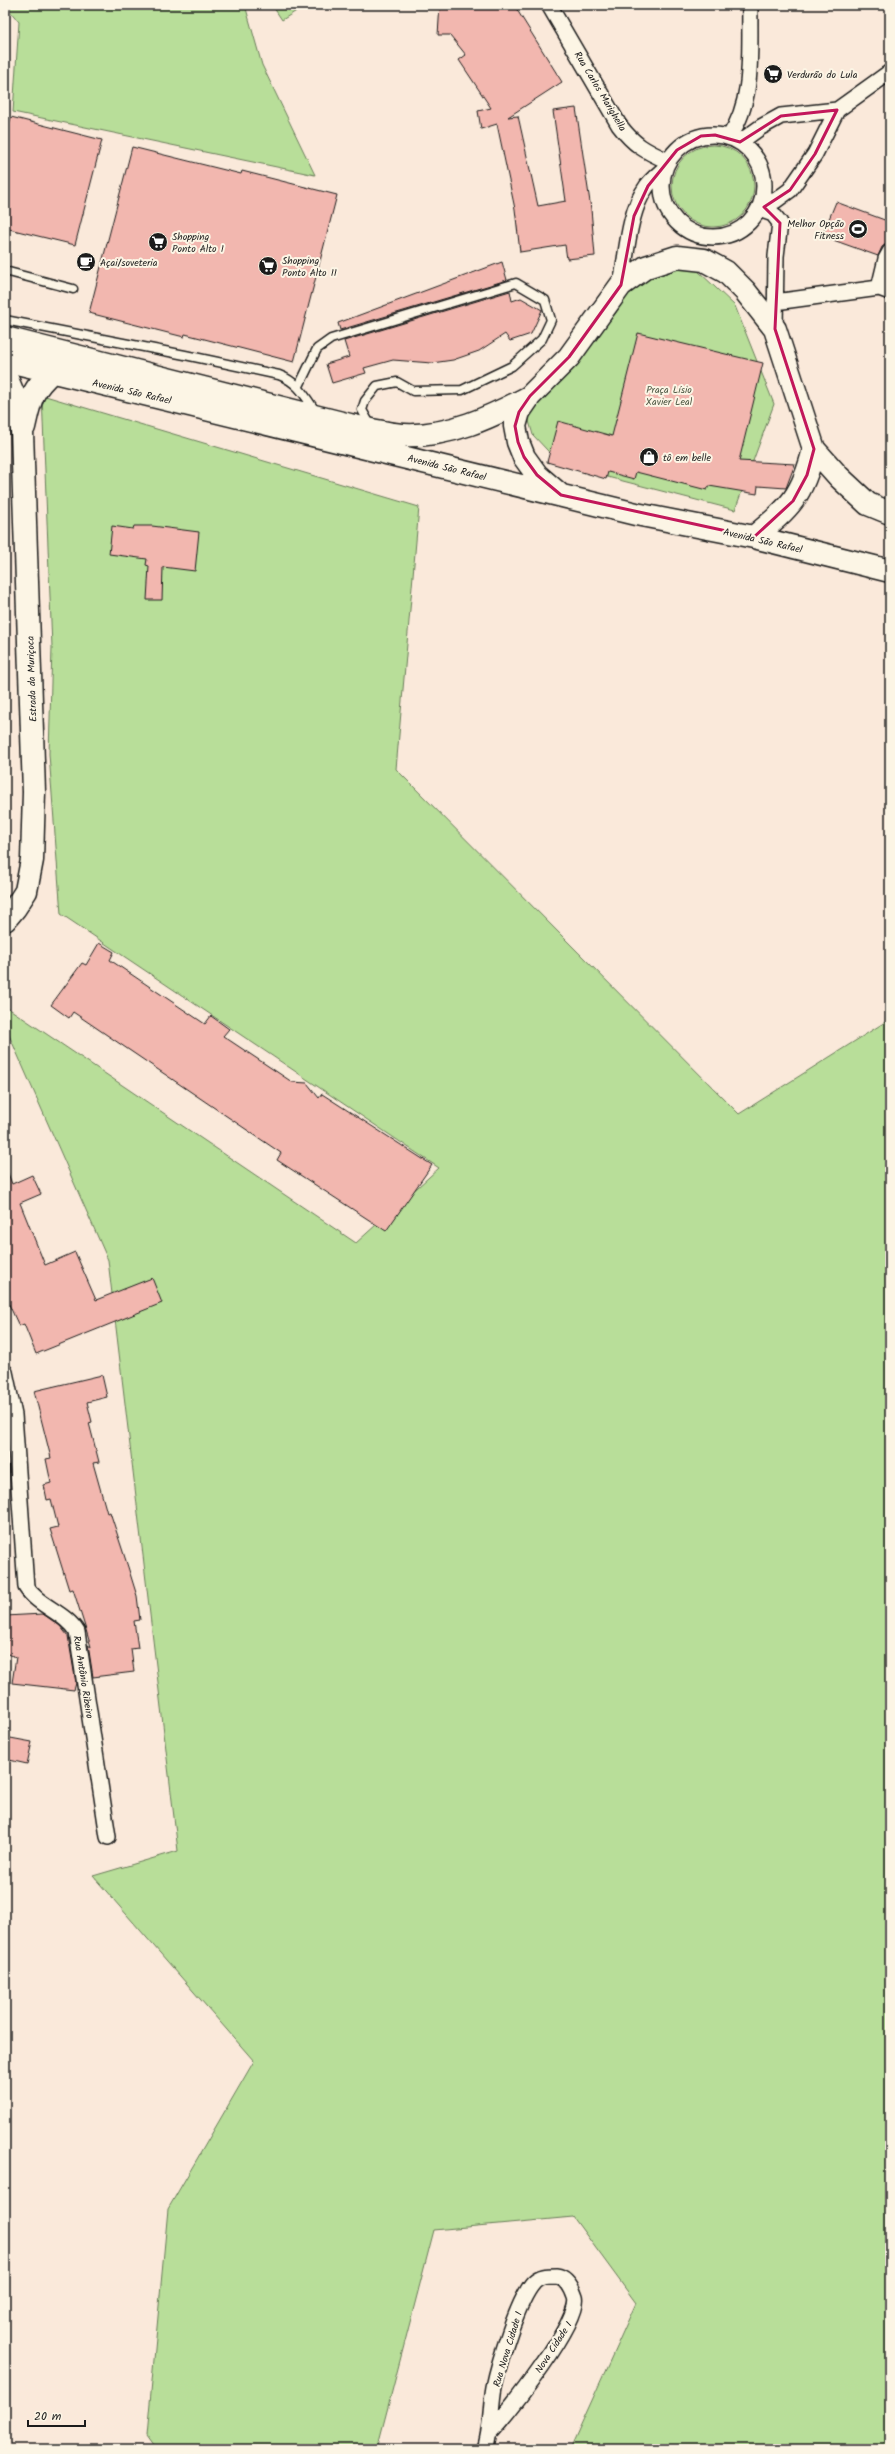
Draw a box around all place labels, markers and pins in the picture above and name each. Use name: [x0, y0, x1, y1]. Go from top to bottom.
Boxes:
supermarket icon: Verdurão do Lula: [762, 63, 784, 85]
place label: Verdurão do Lula: [787, 67, 858, 83]
place label: Melhor Opção Fitness: [787, 216, 845, 244]
sports icon: Melhor Opção Fitness: [847, 218, 869, 240]
place label: Shopping Ponto Alto I: [172, 229, 224, 257]
supermarket icon: Shopping Ponto Alto I: [147, 231, 169, 253]
cafe icon: Açai/soveteria: [75, 251, 97, 273]
place label: Shopping Ponto Alto II: [282, 253, 337, 281]
place label: Açai/soveteria: [100, 255, 158, 271]
supermarket icon: Shopping Ponto Alto II: [257, 255, 279, 277]
shop icon: tô em belle: [638, 446, 660, 468]
place label: tô em belle: [663, 450, 712, 466]

